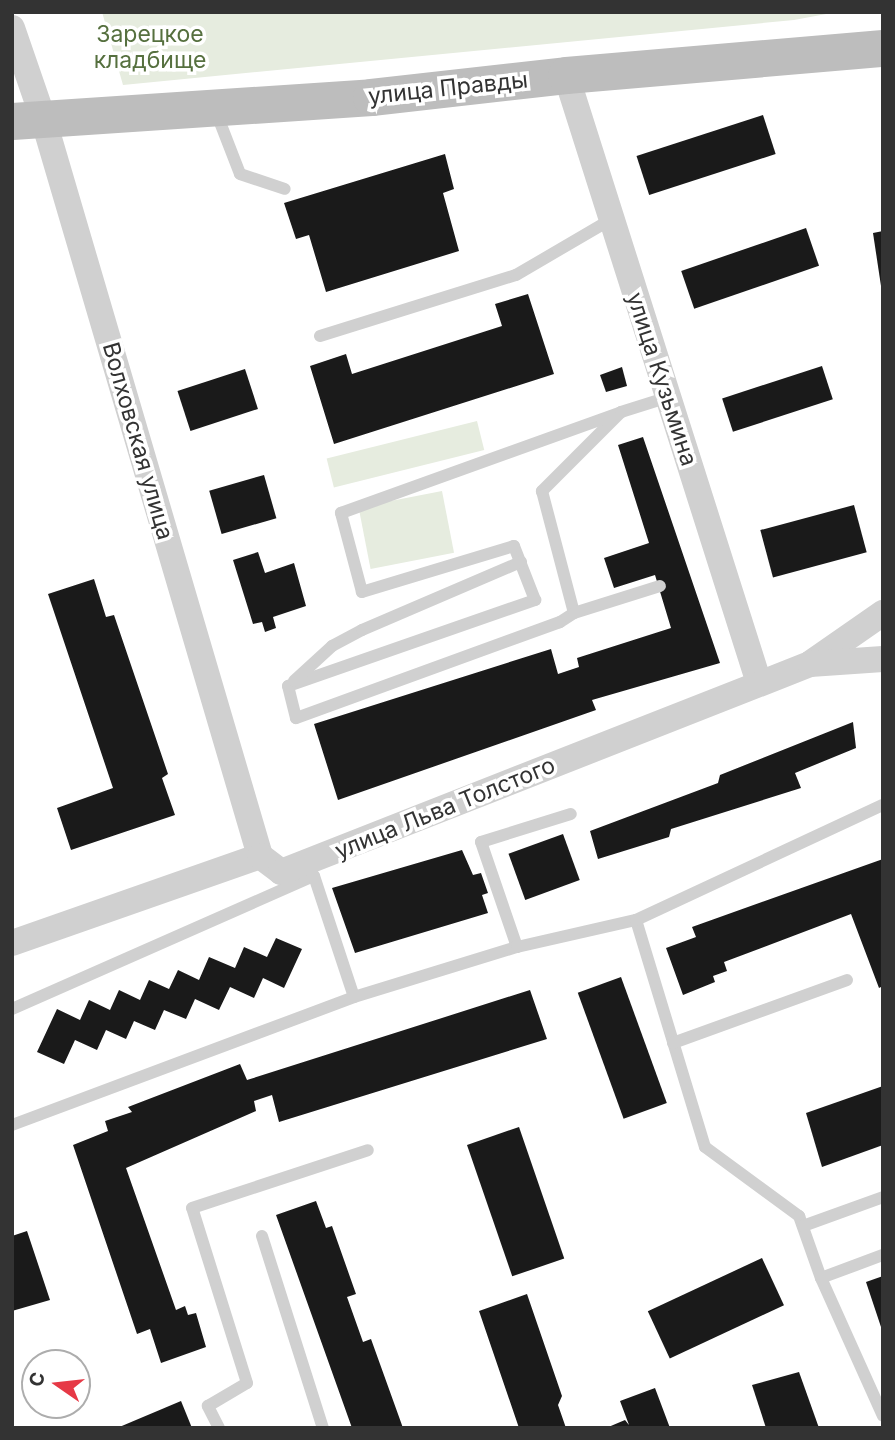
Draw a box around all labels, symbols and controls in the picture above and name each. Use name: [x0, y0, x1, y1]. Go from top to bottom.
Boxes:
park label: Зарецкое кладбище: [94, 20, 206, 74]
street label: улица Правды: [367, 66, 529, 110]
street label: улица Кузьмина: [621, 289, 703, 469]
street label: Волховская улица: [97, 339, 179, 543]
street label: улица Льва Толстого: [331, 751, 559, 865]
north arrow: [21, 1349, 91, 1419]
text: С: [24, 1370, 50, 1389]

